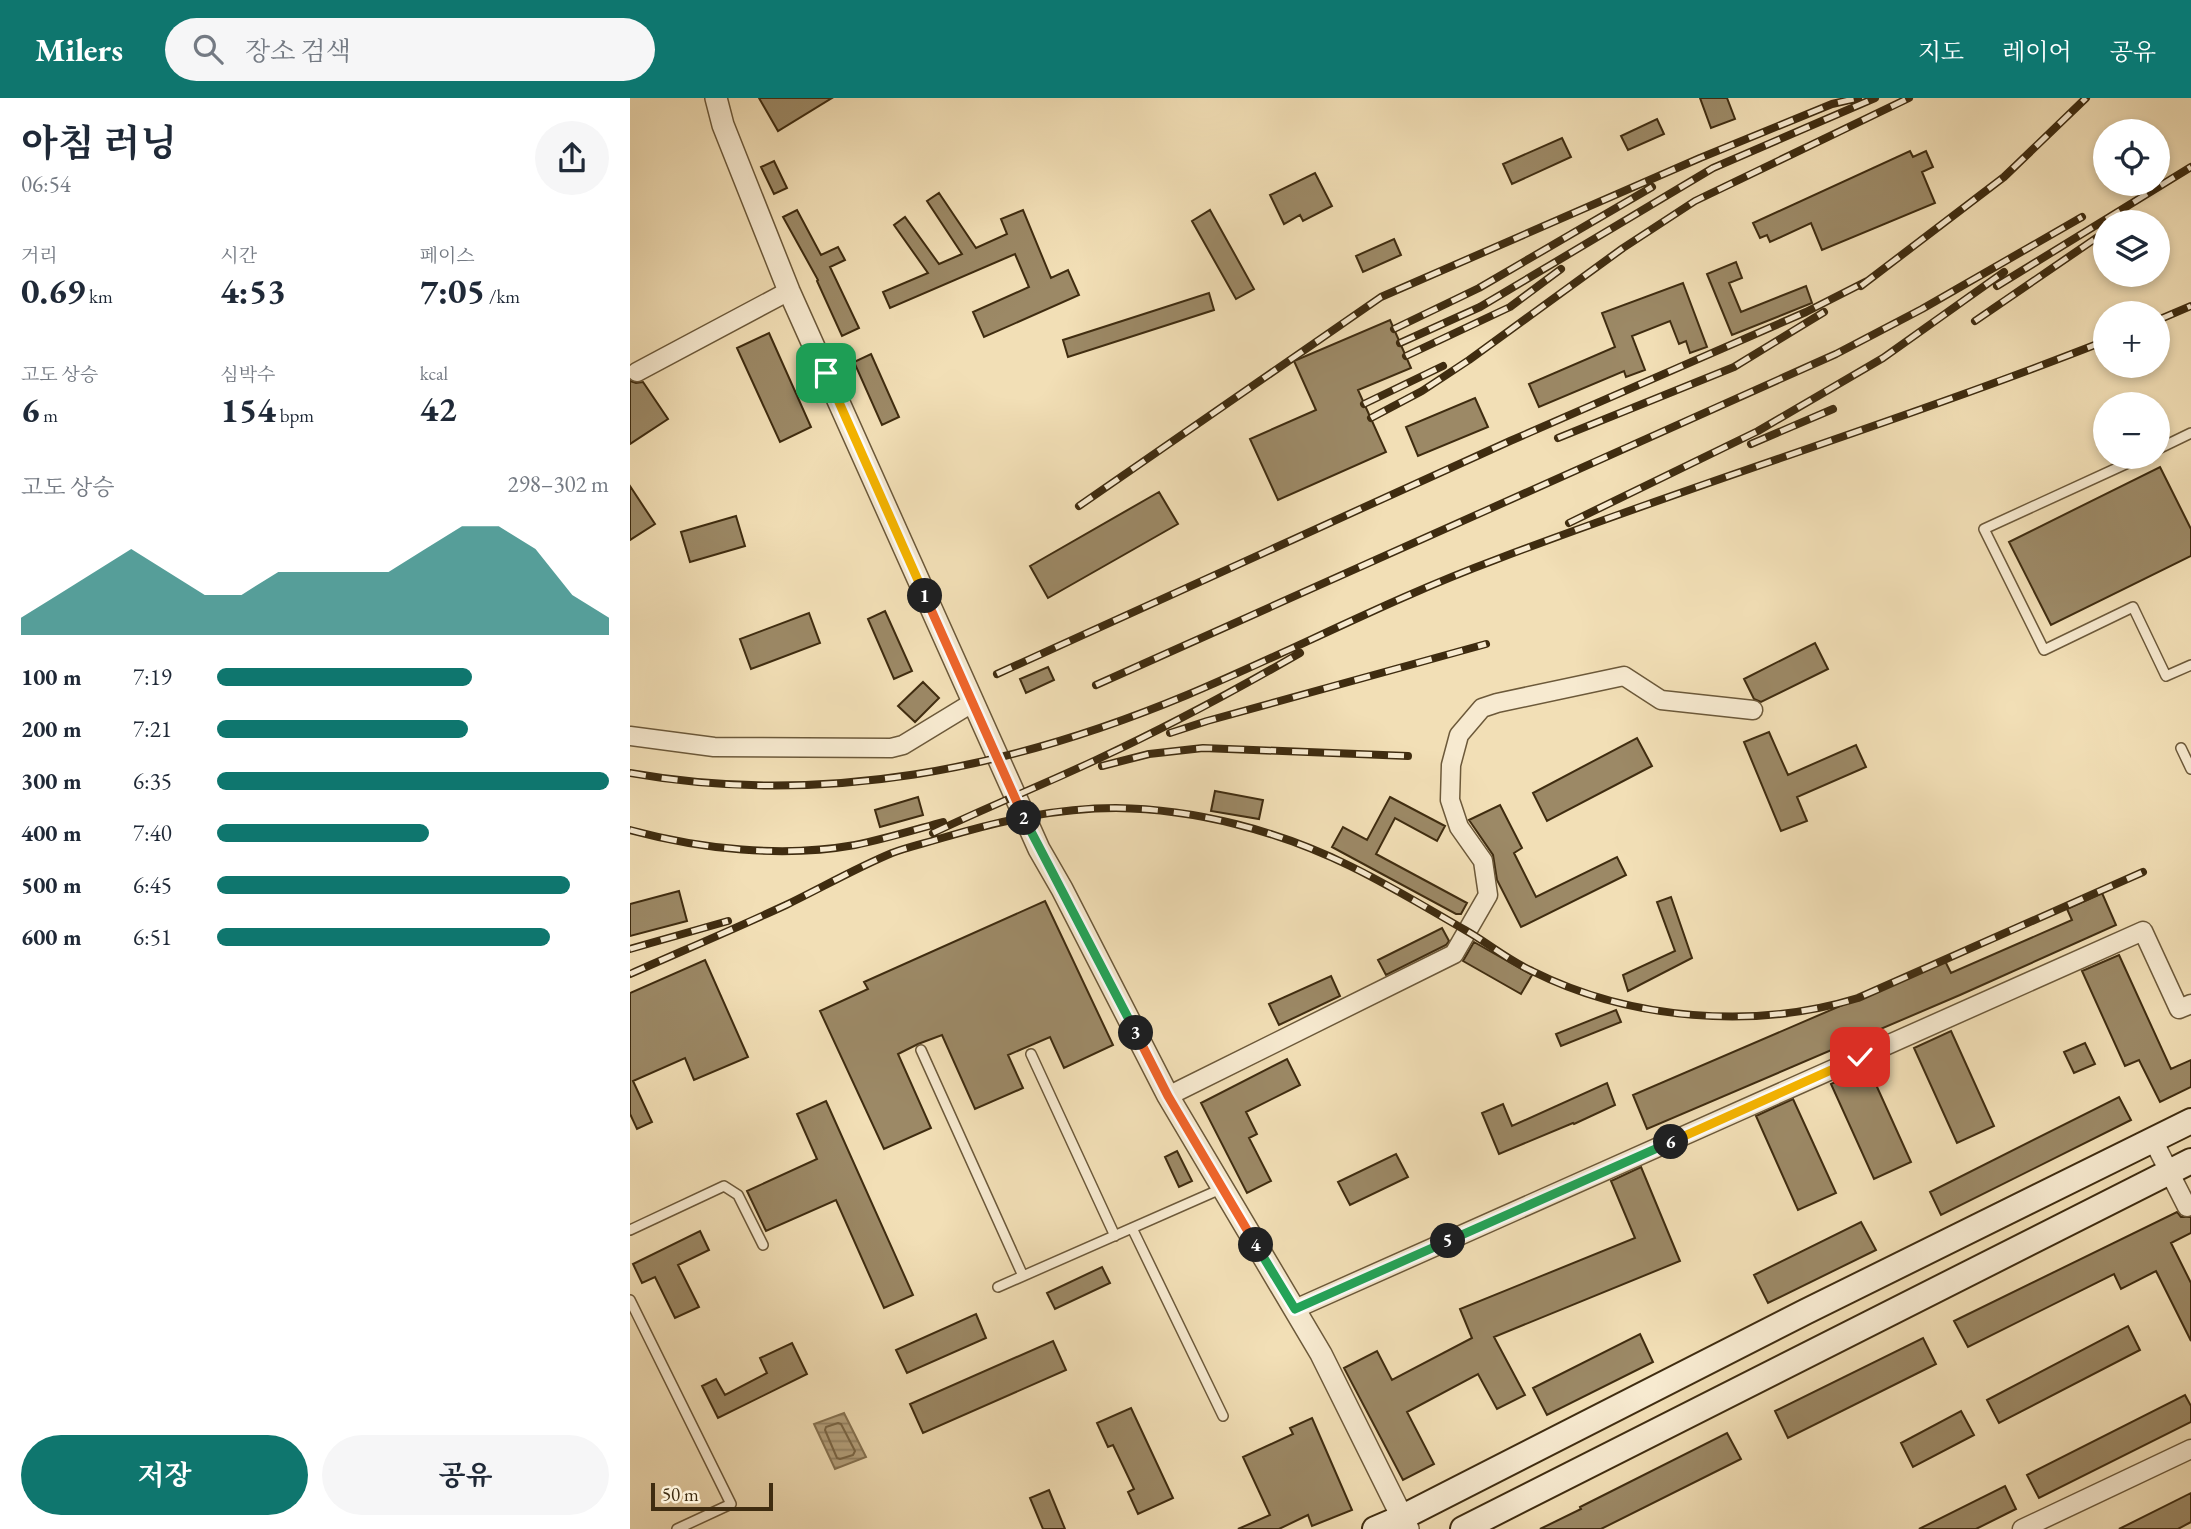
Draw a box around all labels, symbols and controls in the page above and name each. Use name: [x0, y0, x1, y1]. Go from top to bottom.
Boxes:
search box: [165, 18, 655, 81]
text: Milers: [35, 28, 123, 71]
icon: search: [189, 30, 227, 68]
text: 장소 검색: [245, 34, 351, 68]
text: 지도: [1918, 36, 1964, 67]
text: 레이어: [2002, 36, 2072, 67]
text: 공유: [2110, 36, 2156, 67]
text: 아침 러닝: [21, 118, 177, 167]
map controls: [2093, 119, 2170, 469]
button: locate: [2093, 119, 2170, 196]
button: share: [535, 121, 609, 195]
text: 06:54: [21, 169, 71, 199]
button: layers: [2093, 210, 2170, 287]
text: 거리: [21, 243, 58, 268]
text: 시간: [220, 243, 257, 268]
text: 페이스: [420, 243, 475, 268]
text: 0.69: [21, 268, 85, 313]
text: 4:53: [220, 268, 286, 313]
text: 7:05: [420, 268, 485, 313]
text: km: [85, 284, 113, 309]
text: /km: [485, 284, 520, 309]
button: +: [2093, 301, 2170, 378]
pin: [796, 343, 856, 403]
icon: arrive: [807, 354, 845, 392]
text: kcal: [420, 361, 448, 386]
text: 고도 상승: [21, 362, 98, 387]
text: 심박수: [220, 362, 275, 387]
text: 42: [420, 386, 457, 431]
text: 6: [21, 387, 40, 432]
text: 154: [220, 387, 276, 432]
button: −: [2093, 392, 2170, 469]
text: m: [40, 403, 58, 428]
text: bpm: [276, 403, 314, 428]
text: 298–302 m: [508, 469, 609, 499]
text: 고도 상승: [21, 472, 114, 502]
pin: 1: [908, 578, 942, 614]
text: 1: [919, 583, 930, 608]
text: 100 m: [21, 662, 82, 692]
text: 7:19: [133, 662, 172, 692]
text: 200 m: [21, 714, 82, 744]
text: 7:21: [133, 714, 172, 744]
text: 300 m: [21, 766, 82, 796]
text: 6:35: [133, 766, 172, 796]
pin: 2: [1006, 800, 1042, 836]
text: 2: [1018, 805, 1029, 830]
text: 400 m: [21, 818, 82, 848]
text: 7:40: [133, 818, 172, 848]
text: 500 m: [21, 870, 82, 900]
text: 6:45: [133, 870, 172, 900]
text: 600 m: [21, 922, 82, 952]
text: 6:51: [133, 922, 172, 952]
pin: 3: [1119, 1016, 1154, 1051]
text: 3: [1130, 1020, 1141, 1045]
pin: [1830, 1027, 1890, 1087]
icon: check: [1841, 1038, 1879, 1076]
pin: 6: [1654, 1124, 1688, 1160]
text: 6: [1665, 1129, 1676, 1154]
pin: 5: [1430, 1224, 1466, 1258]
pin: 4: [1238, 1228, 1274, 1262]
text: 5: [1442, 1228, 1453, 1253]
text: 4: [1250, 1232, 1261, 1257]
button: 저장: [21, 1435, 308, 1515]
button: 공유: [322, 1435, 609, 1515]
scale bar: [651, 1480, 774, 1512]
text: 50 m: [662, 1482, 699, 1507]

